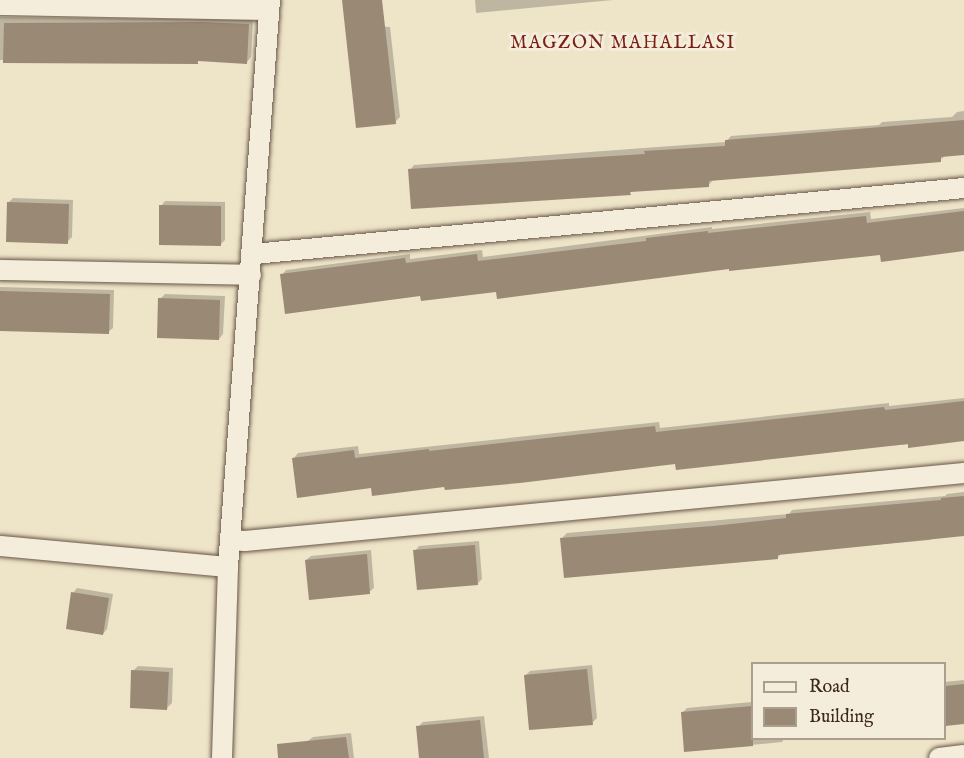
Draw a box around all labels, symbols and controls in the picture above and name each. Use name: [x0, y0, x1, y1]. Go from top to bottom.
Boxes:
district label: MAGZON MAHALLASI: [510, 33, 736, 55]
legend: [751, 662, 946, 740]
text: Road: [809, 676, 850, 699]
text: Building: [809, 706, 874, 729]

